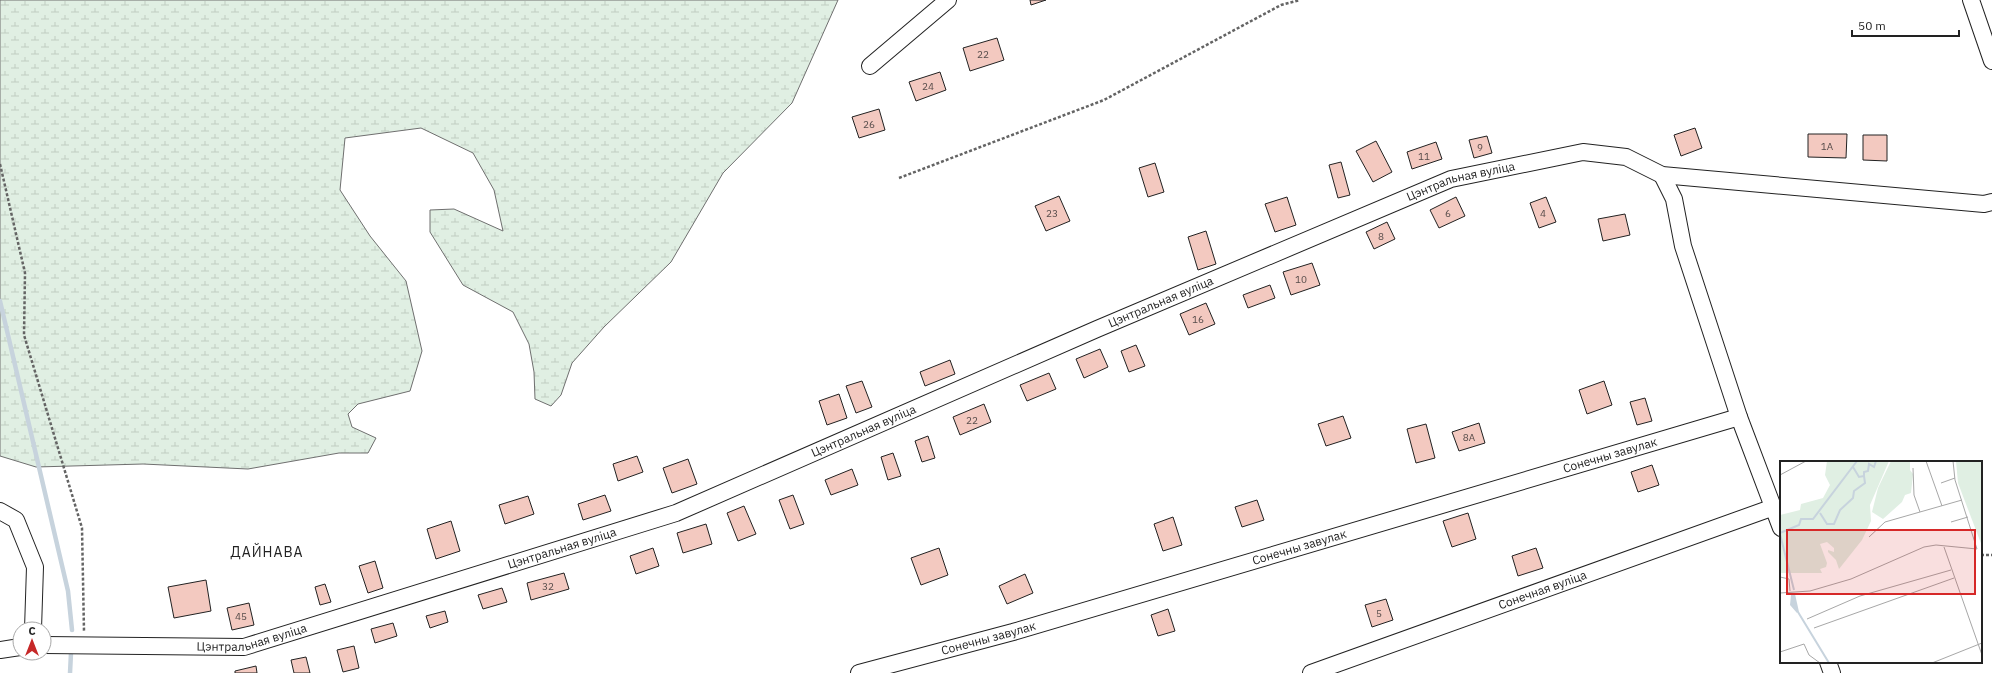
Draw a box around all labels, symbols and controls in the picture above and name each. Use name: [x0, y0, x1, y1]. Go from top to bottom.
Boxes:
scale bar: [1852, 12, 1959, 38]
text: 50 m: [1858, 18, 1886, 33]
house number: 22: [977, 48, 989, 61]
house number: 24: [922, 80, 934, 93]
house number: 26: [863, 118, 875, 131]
house number: 1А: [1821, 140, 1834, 153]
house number: 9: [1477, 141, 1483, 154]
house number: 11: [1418, 150, 1430, 163]
street label: Цэнтральная вуліца: [1404, 158, 1517, 204]
house number: 23: [1046, 207, 1058, 220]
house number: 6: [1445, 207, 1451, 220]
house number: 4: [1540, 207, 1546, 220]
house number: 8: [1378, 230, 1384, 243]
street label: Цэнтральная вуліца: [1106, 272, 1216, 330]
house number: 10: [1295, 273, 1307, 286]
house number: 16: [1192, 313, 1204, 326]
street label: Цэнтральная вуліца: [809, 401, 919, 460]
house number: 22: [966, 414, 978, 427]
house number: 8А: [1463, 431, 1476, 444]
street label: Сонечны завулак: [1561, 434, 1659, 476]
inset map: [1780, 461, 1982, 663]
street label: Цэнтральная вуліца: [506, 524, 619, 572]
street label: Сонечны завулак: [1250, 526, 1348, 568]
district label: ДАЙНАВА: [231, 542, 303, 561]
street label: Сонечная вуліца: [1496, 567, 1589, 612]
house number: 32: [542, 580, 554, 593]
house number: 5: [1376, 607, 1382, 620]
house number: 45: [235, 610, 247, 623]
street label: Сонечны завулак: [939, 618, 1038, 658]
street label: Цэнтральная вуліца: [197, 620, 309, 654]
north arrow: [12, 621, 52, 661]
text: С: [28, 624, 36, 638]

